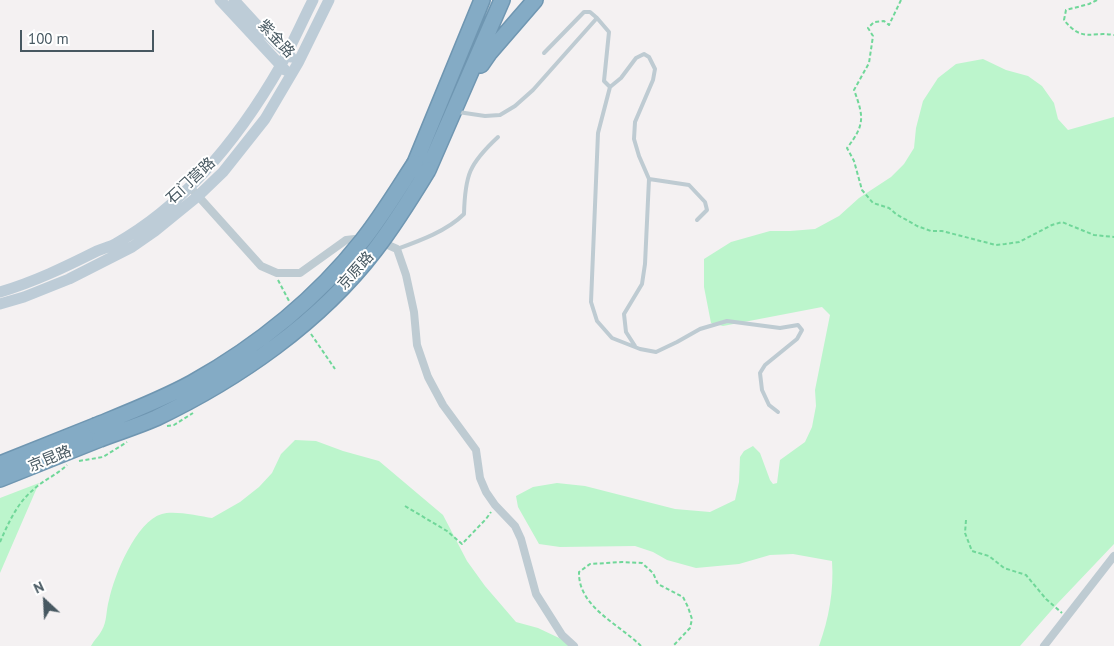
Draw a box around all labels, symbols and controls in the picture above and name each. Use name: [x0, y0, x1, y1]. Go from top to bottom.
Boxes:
street label: 紫金路: [254, 16, 298, 62]
scale bar: [22, 20, 156, 52]
text: 100 m: [28, 29, 69, 48]
street label: 石门营路: [163, 154, 219, 208]
street label: 京原路: [334, 248, 378, 294]
street label: 京昆路: [26, 442, 74, 476]
north arrow: [20, 576, 70, 626]
text: N: [31, 577, 47, 598]

